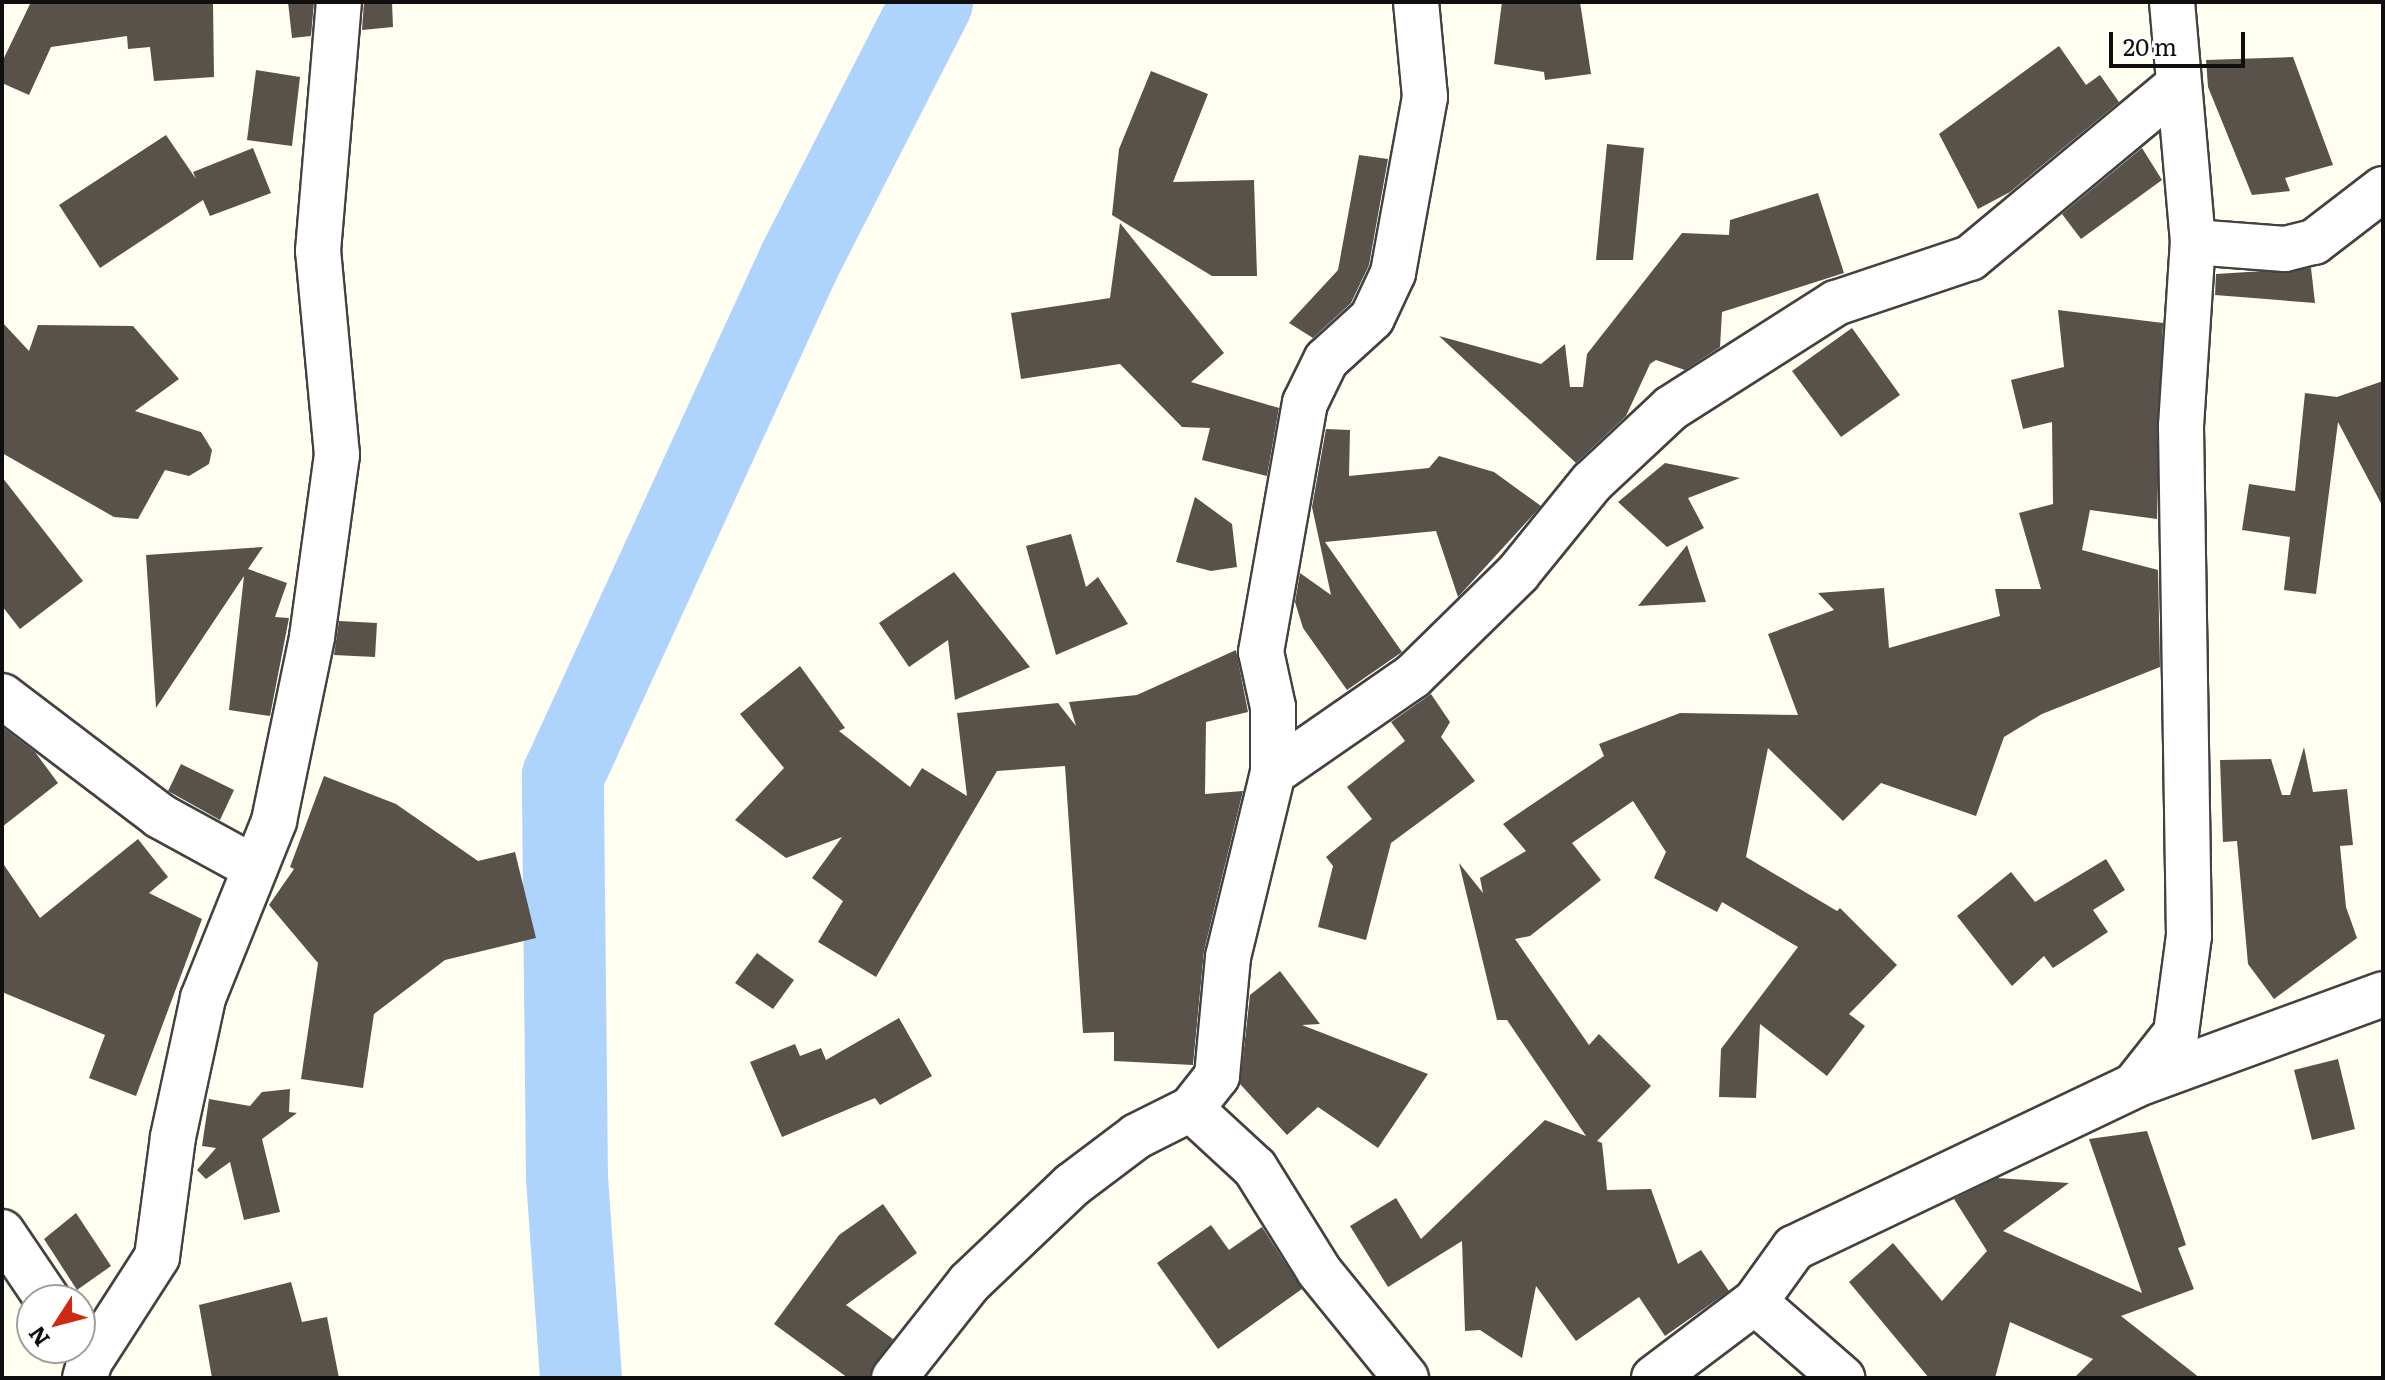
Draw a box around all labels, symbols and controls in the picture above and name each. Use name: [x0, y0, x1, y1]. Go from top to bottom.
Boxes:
scale bar: [2113, 16, 2249, 66]
text: 20 m: [2123, 28, 2177, 63]
north arrow: [16, 1284, 96, 1364]
text: N: [19, 1320, 57, 1354]

